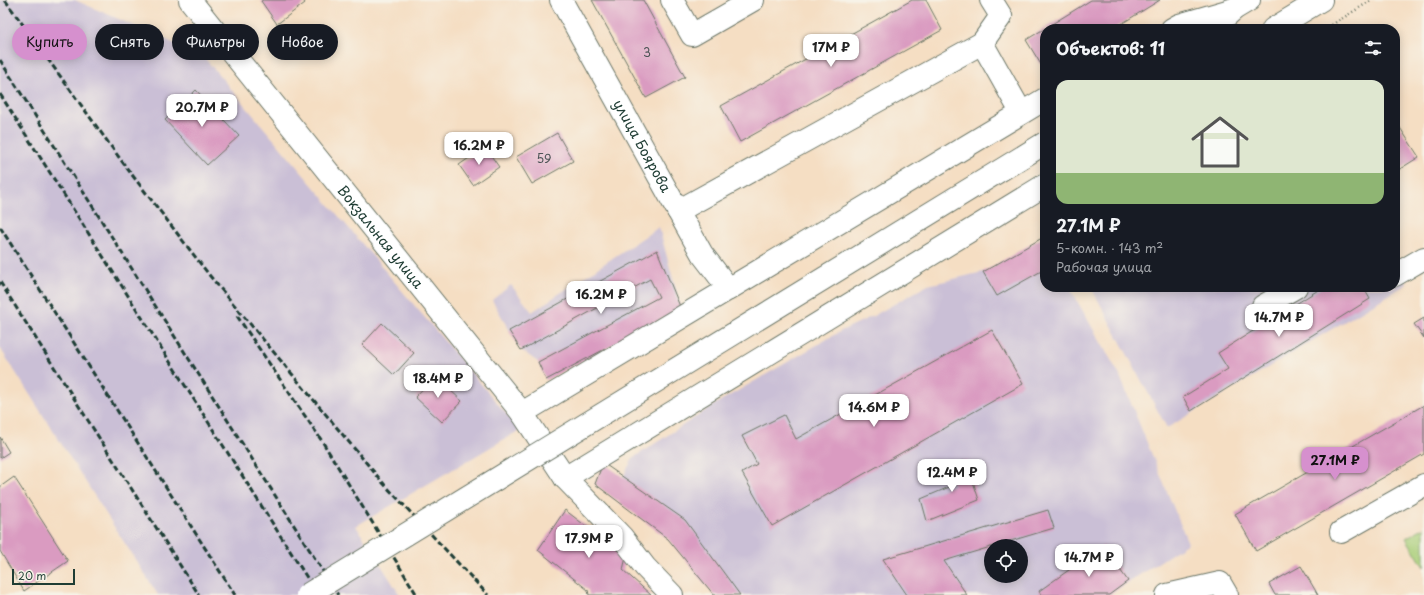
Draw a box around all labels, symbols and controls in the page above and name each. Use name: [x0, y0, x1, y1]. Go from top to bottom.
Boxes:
chip: Купить: [12, 24, 87, 60]
chip: Снять: [95, 24, 164, 60]
chip: Фильтры: [172, 24, 259, 60]
chip: Новое: [267, 24, 338, 60]
pin: 17M ₽: [803, 34, 859, 68]
text: Объектов: 11: [1056, 35, 1165, 61]
text: 17M ₽: [812, 37, 850, 56]
icon: filters: [1362, 37, 1384, 59]
house number: 3: [643, 43, 651, 61]
pin: 20.7M ₽: [165, 94, 239, 128]
street label: улица Боярова: [608, 95, 677, 196]
text: 20.7M ₽: [175, 97, 229, 116]
icon: home: [1184, 106, 1256, 178]
pin: 16.2M ₽: [442, 132, 516, 166]
text: 16.2M ₽: [453, 135, 505, 154]
house number: 59: [537, 149, 551, 167]
street label: Вокзальная улица: [333, 181, 429, 293]
text: 27.1M ₽: [1056, 212, 1121, 238]
text: 5-комн. · 143 m²: [1056, 238, 1163, 257]
text: Рабочая улица: [1056, 257, 1152, 276]
pin: 16.2M ₽: [564, 281, 638, 315]
text: 16.2M ₽: [575, 284, 627, 303]
pin: 14.7M ₽: [1242, 304, 1316, 338]
text: 14.7M ₽: [1254, 307, 1304, 326]
pin: 18.4M ₽: [401, 365, 475, 399]
text: 18.4M ₽: [413, 368, 463, 387]
pin: 14.6M ₽: [837, 394, 911, 428]
text: 14.6M ₽: [848, 397, 900, 416]
pin: 27.1M ₽: [1298, 447, 1372, 481]
text: 27.1M ₽: [1310, 450, 1360, 469]
pin: 12.4M ₽: [915, 459, 989, 493]
text: 12.4M ₽: [926, 462, 978, 481]
pin: 17.9M ₽: [552, 525, 626, 559]
text: 17.9M ₽: [565, 528, 613, 547]
map controls: [984, 539, 1028, 583]
button: locate: [984, 539, 1028, 583]
pin: 14.7M ₽: [1052, 544, 1126, 578]
text: 14.7M ₽: [1064, 547, 1114, 566]
scale bar: [12, 567, 75, 586]
text: 20 m: [18, 567, 46, 584]

